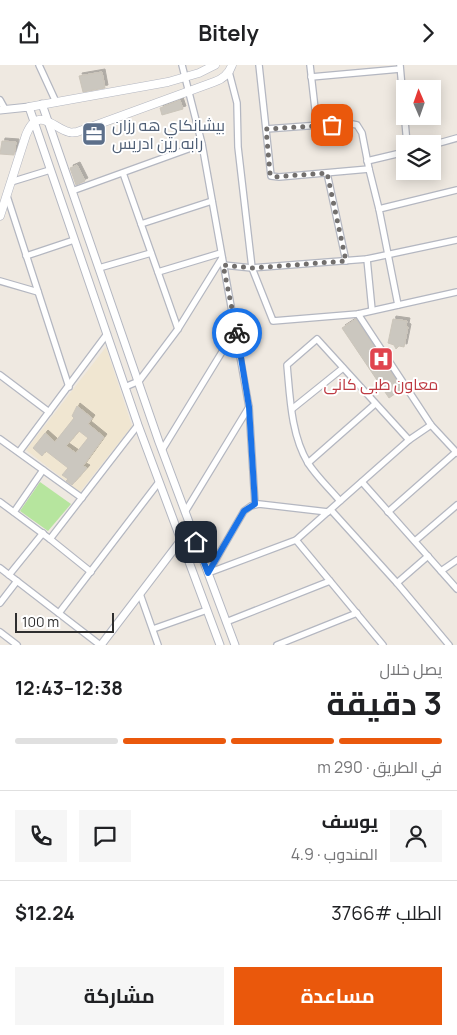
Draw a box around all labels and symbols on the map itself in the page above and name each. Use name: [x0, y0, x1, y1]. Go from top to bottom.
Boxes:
north arrow: [396, 80, 441, 125]
pin: [311, 104, 353, 146]
place label: بيشانكاي هه رزان رابه رين ادريس: [112, 114, 225, 154]
office icon: بيشانكاي هه رزان رابه رين ادريس: [81, 121, 107, 147]
courier: [212, 308, 262, 358]
hospital icon: معاون طبی کانی: [368, 346, 394, 372]
place label: معاون طبی کانی: [324, 373, 438, 395]
pin: [175, 521, 217, 563]
scale bar: [15, 610, 114, 633]

